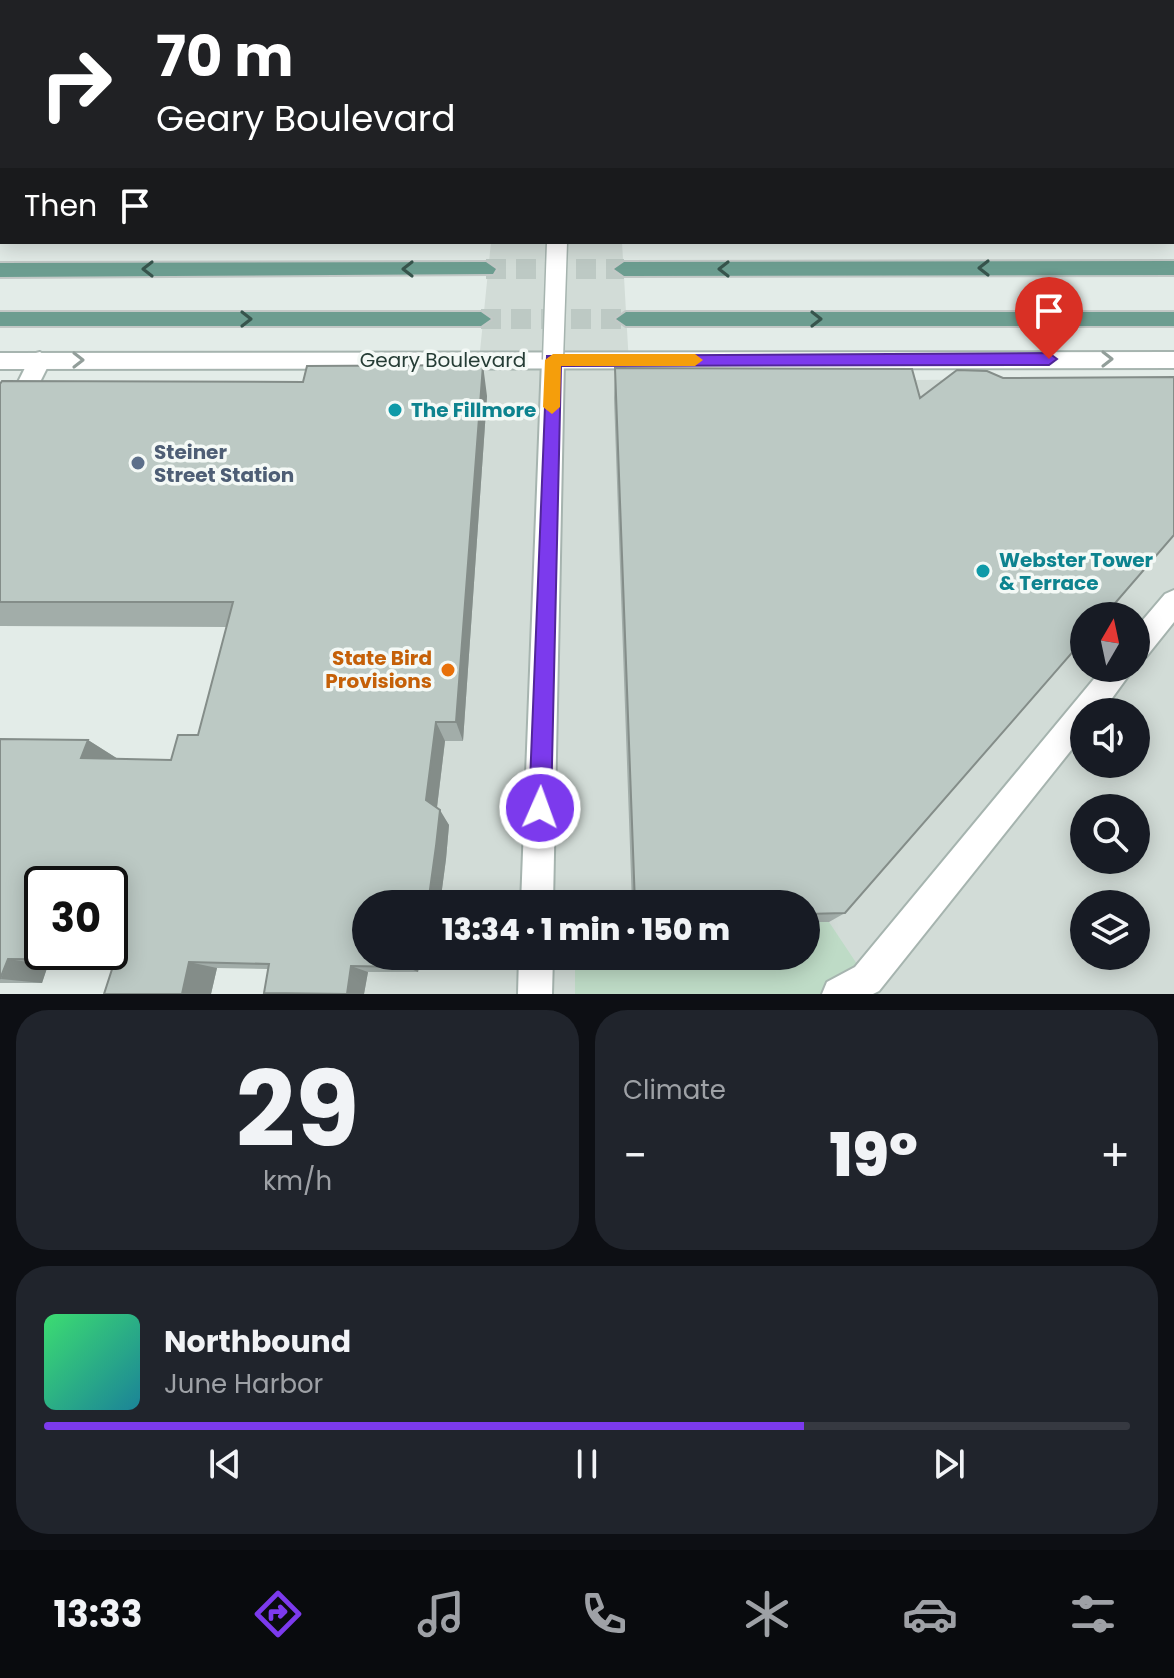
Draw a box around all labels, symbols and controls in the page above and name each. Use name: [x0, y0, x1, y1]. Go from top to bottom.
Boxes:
text: 70 m: [156, 17, 294, 96]
icon: right: [24, 32, 128, 136]
text: Geary Boulevard: [156, 93, 456, 144]
text: Then: [24, 184, 97, 227]
icon: arrive: [113, 184, 157, 228]
one-way arrow: [977, 259, 990, 277]
one-way arrow: [141, 260, 154, 278]
one-way arrow: [401, 260, 414, 278]
one-way arrow: [717, 260, 730, 278]
pin: [1015, 277, 1083, 359]
icon: arrive: [1027, 289, 1071, 333]
one-way arrow: [240, 310, 253, 328]
one-way arrow: [810, 310, 823, 328]
street label: Geary Boulevard: [360, 346, 526, 374]
one-way arrow: [1101, 350, 1114, 368]
one-way arrow: [72, 351, 85, 369]
place label: The Fillmore: [411, 396, 536, 424]
marker: The Fillmore: [386, 401, 404, 419]
place label: Steiner Street Station: [154, 438, 294, 489]
marker: Steiner Street Station: [129, 454, 147, 472]
place label: Webster Tower & Terrace: [999, 546, 1154, 597]
marker: Webster Tower & Terrace: [974, 562, 992, 580]
north arrow: [1070, 602, 1150, 682]
map controls: [1070, 602, 1150, 970]
place label: State Bird Provisions: [325, 644, 432, 695]
marker: State Bird Provisions: [439, 661, 457, 679]
button: sound: [1070, 698, 1150, 778]
position arrow: [498, 766, 582, 850]
button: search: [1070, 794, 1150, 874]
speed limit sign: 30: [24, 866, 128, 970]
button: layers: [1070, 890, 1150, 970]
text: 13:34 · 1 min · 150 m: [442, 908, 730, 951]
text: 29: [236, 1037, 359, 1182]
text: Climate: [623, 1072, 726, 1108]
text: 19°: [829, 1113, 918, 1197]
text: −: [623, 1125, 647, 1186]
text: +: [1100, 1125, 1130, 1186]
text: km/h: [263, 1163, 332, 1199]
text: Northbound: [164, 1320, 351, 1363]
text: June Harbor: [164, 1366, 323, 1402]
icon: previous: [203, 1442, 247, 1486]
icon: pause: [565, 1442, 609, 1486]
icon: next: [927, 1442, 971, 1486]
icon: directions: [250, 1586, 306, 1642]
icon: music: [413, 1586, 469, 1642]
icon: phone: [576, 1586, 632, 1642]
icon: climate: [739, 1586, 795, 1642]
icon: car: [902, 1586, 958, 1642]
icon: filters: [1065, 1586, 1121, 1642]
text: 13:33: [53, 1589, 143, 1640]

